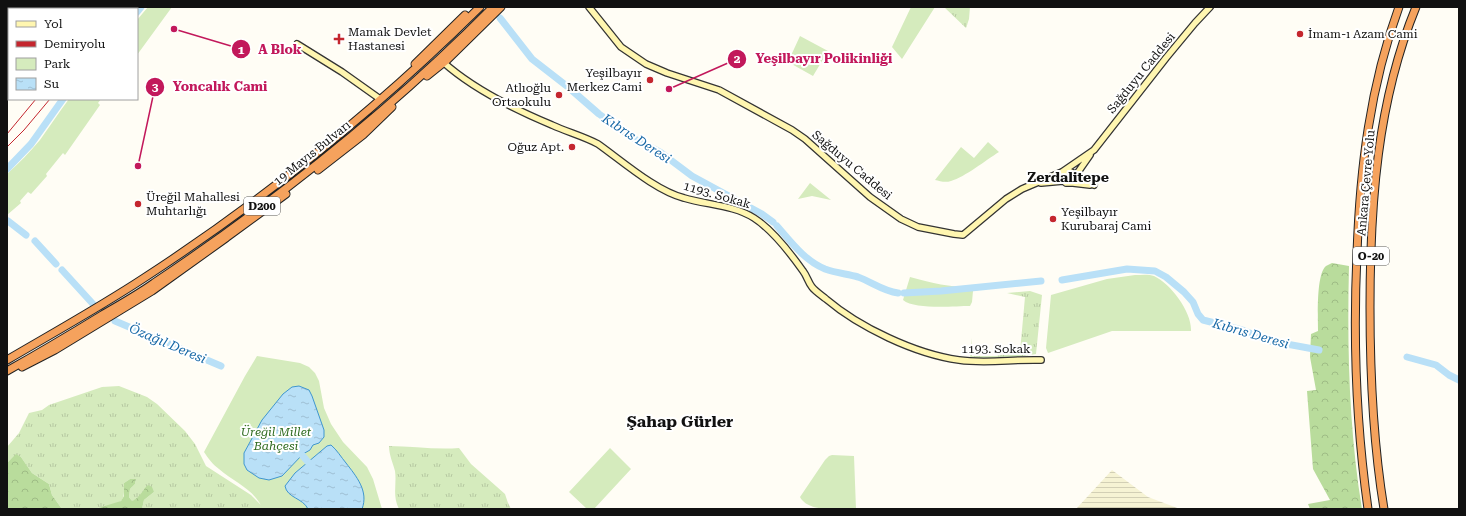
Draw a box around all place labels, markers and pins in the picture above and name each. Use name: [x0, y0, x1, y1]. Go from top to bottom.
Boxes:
place label: Mamak Devlet Hastanesi: [348, 25, 432, 53]
place label: İmam-ı Azam Cami: [1308, 27, 1418, 41]
marker: İmam-ı Azam Cami: [1295, 29, 1305, 39]
marker: Mamak Devlet Hastanesi: [333, 33, 345, 45]
callout: A Blok: [231, 37, 310, 62]
callout: Yeşilbayır Polikinliği: [727, 46, 900, 71]
place label: Yeşilbayır Merkez Cami: [567, 66, 642, 94]
callout: Yoncalık Cami: [145, 74, 276, 99]
marker: Yeşilbayır Merkez Cami: [645, 75, 655, 85]
place label: Atlıoğlu Ortaokulu: [492, 81, 552, 109]
marker: Atlıoğlu Ortaokulu: [554, 90, 564, 100]
place label: Oğuz Apt.: [508, 140, 564, 154]
marker: Oğuz Apt.: [567, 142, 577, 152]
place label: Üreğil Mahallesi Muhtarlığı: [146, 190, 240, 218]
marker: Üreğil Mahallesi Muhtarlığı: [133, 199, 143, 209]
place label: Yeşilbayır Kurubaraj Cami: [1061, 205, 1151, 233]
marker: Yeşilbayır Kurubaraj Cami: [1048, 214, 1058, 224]

